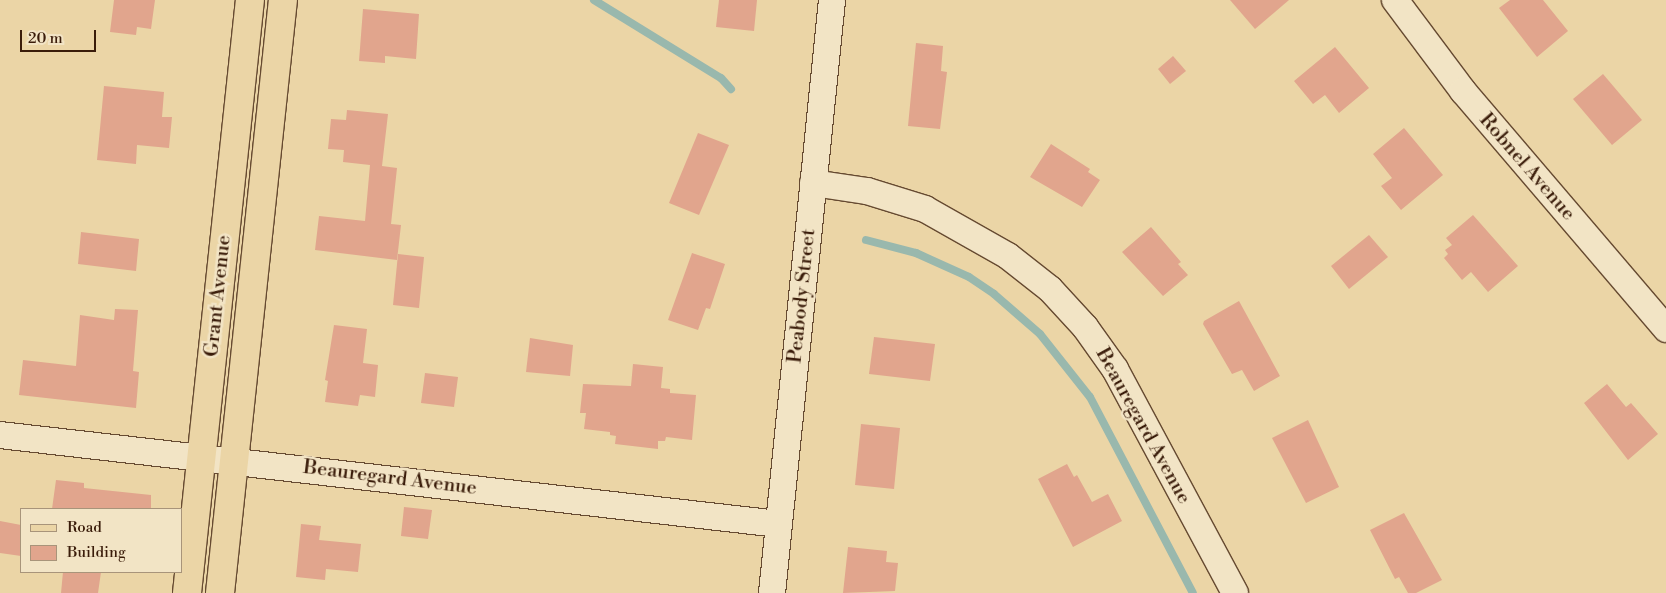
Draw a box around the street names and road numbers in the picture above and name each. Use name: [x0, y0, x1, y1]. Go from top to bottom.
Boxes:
street label: Robnel Avenue: [1474, 108, 1580, 226]
street label: Peabody Street: [783, 228, 821, 364]
street label: Grant Avenue: [200, 234, 236, 358]
street label: Beauregard Avenue: [1090, 344, 1196, 508]
street label: Beauregard Avenue: [302, 455, 478, 501]

